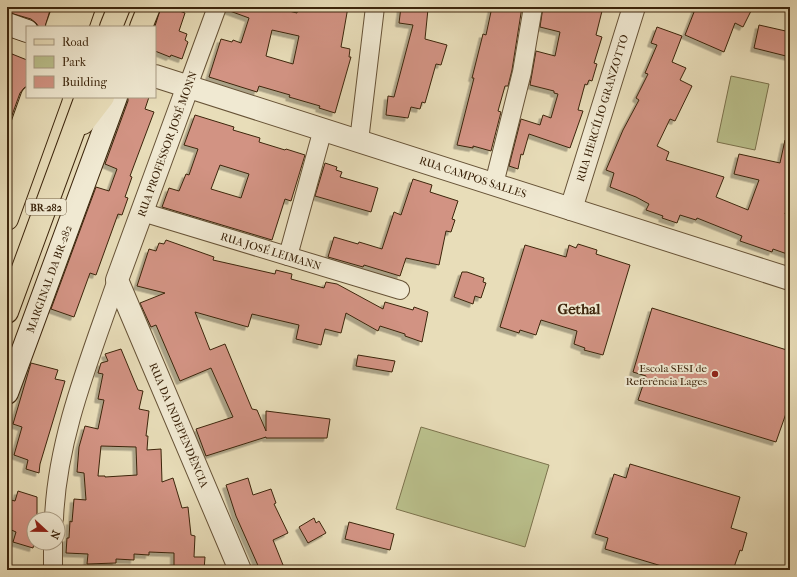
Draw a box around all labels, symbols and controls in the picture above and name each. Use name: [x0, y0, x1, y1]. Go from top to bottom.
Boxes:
legend: [26, 26, 156, 98]
street label: RUA HERCÍLIO GRANZOTTO: [574, 33, 631, 183]
text: Road: [62, 35, 89, 49]
text: Park: [62, 55, 87, 69]
street label: RUA PROFESSOR JOSÉ MONN: [135, 69, 200, 219]
text: Building: [62, 75, 107, 89]
street label: RUA CAMPOS SALLES: [418, 154, 528, 201]
road number: BR-282: [26, 199, 66, 215]
street label: MARGINAL DA BR-282: [24, 223, 75, 335]
street label: RUA JOSÉ LEIMANN: [219, 230, 323, 273]
district label: Gethal: [558, 300, 601, 318]
street label: RUA DA INDEPENDÊNCIA: [146, 361, 211, 490]
place label: Escola SESI de Referência Lages: [626, 362, 708, 388]
marker: Escola SESI de Referência Lages: [710, 369, 720, 379]
north arrow: [26, 511, 66, 551]
text: N: [47, 528, 62, 541]

